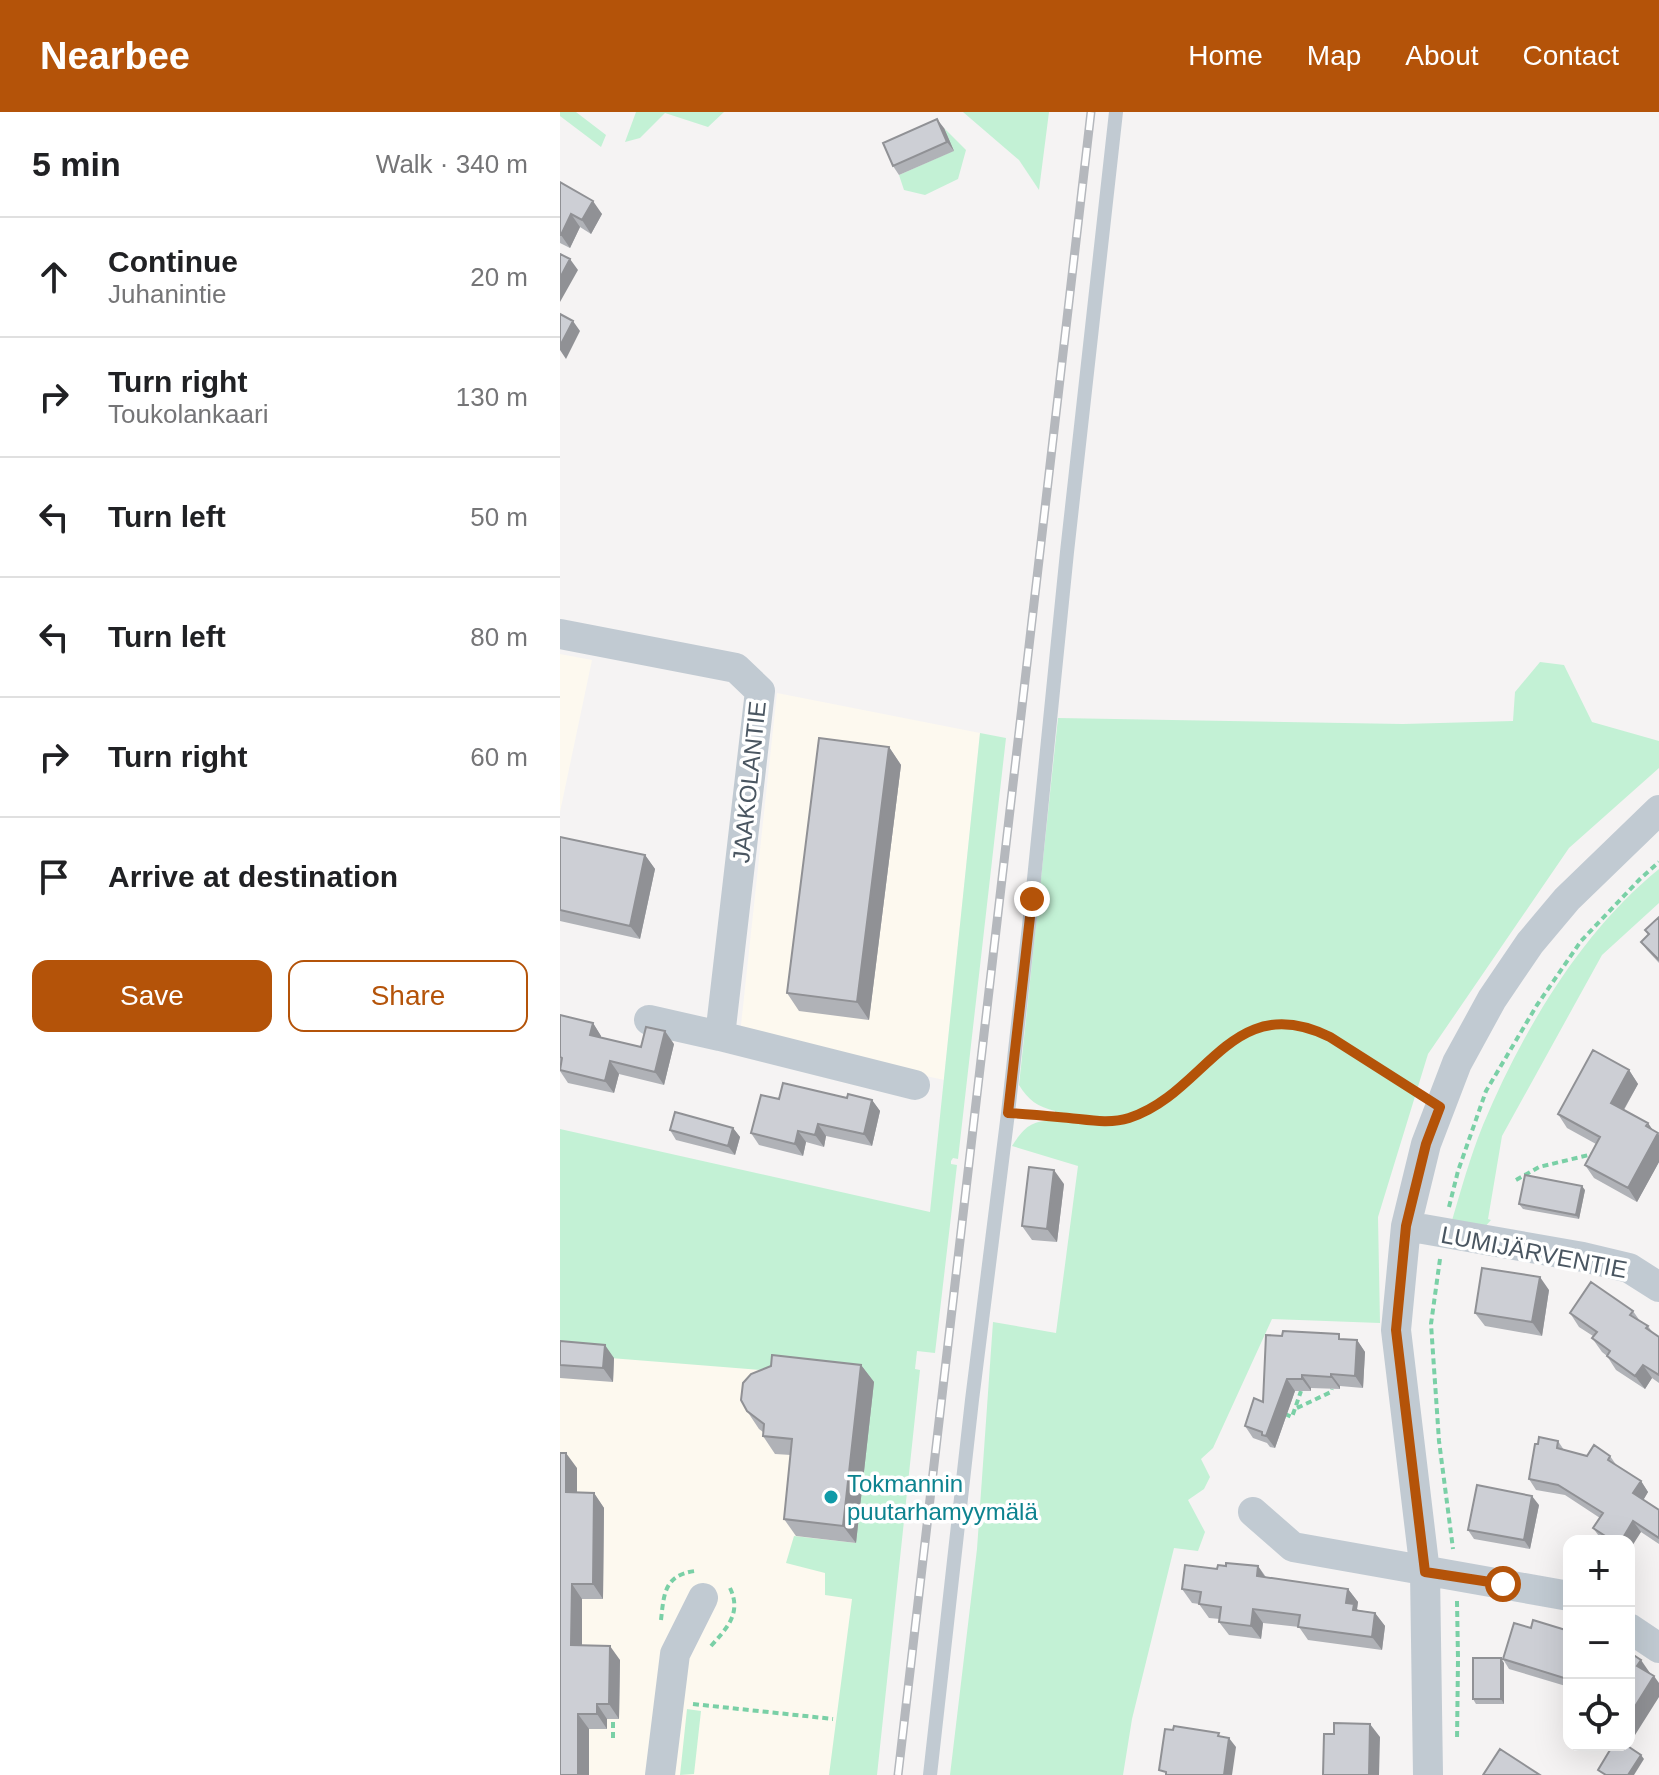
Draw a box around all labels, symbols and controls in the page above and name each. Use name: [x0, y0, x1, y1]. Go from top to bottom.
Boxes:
text: Nearbee: [40, 35, 190, 77]
text: Home: [1188, 40, 1263, 71]
text: Map: [1307, 40, 1361, 71]
text: About: [1405, 40, 1479, 71]
text: Contact: [1523, 40, 1619, 71]
text: 5 min: [32, 145, 121, 183]
text: Walk · 340 m: [376, 149, 528, 179]
text: Continue: [108, 245, 238, 278]
icon: ahead: [32, 255, 76, 299]
text: 20 m: [470, 262, 528, 292]
text: Juhanintie: [108, 279, 227, 309]
text: Turn right: [108, 365, 247, 398]
icon: right: [32, 375, 76, 419]
text: 130 m: [456, 382, 528, 412]
text: Toukolankaari: [108, 399, 268, 429]
icon: left: [32, 495, 76, 539]
text: Turn left: [108, 500, 226, 533]
text: 50 m: [470, 502, 528, 532]
icon: left: [32, 615, 76, 659]
text: Turn left: [108, 620, 226, 653]
text: 80 m: [470, 622, 528, 652]
street label: JAAKOLANTIE: [727, 700, 771, 864]
icon: right: [32, 735, 76, 779]
text: Turn right: [108, 740, 247, 773]
text: 60 m: [470, 742, 528, 772]
icon: arrive: [32, 855, 76, 899]
text: Arrive at destination: [108, 860, 398, 893]
route end: [1014, 881, 1050, 917]
button: Save: [32, 960, 272, 1032]
button: Share: [288, 960, 528, 1032]
street label: LUMIJÄRVENTIE: [1439, 1221, 1629, 1283]
place label: Tokmannin puutarhamyymälä: [847, 1470, 1038, 1525]
marker: Tokmannin puutarhamyymälä: [822, 1488, 840, 1506]
map controls: [1563, 1535, 1635, 1751]
button: +: [1563, 1535, 1635, 1607]
route start: [1485, 1566, 1521, 1602]
button: −: [1563, 1607, 1635, 1679]
button: locate: [1563, 1679, 1635, 1751]

